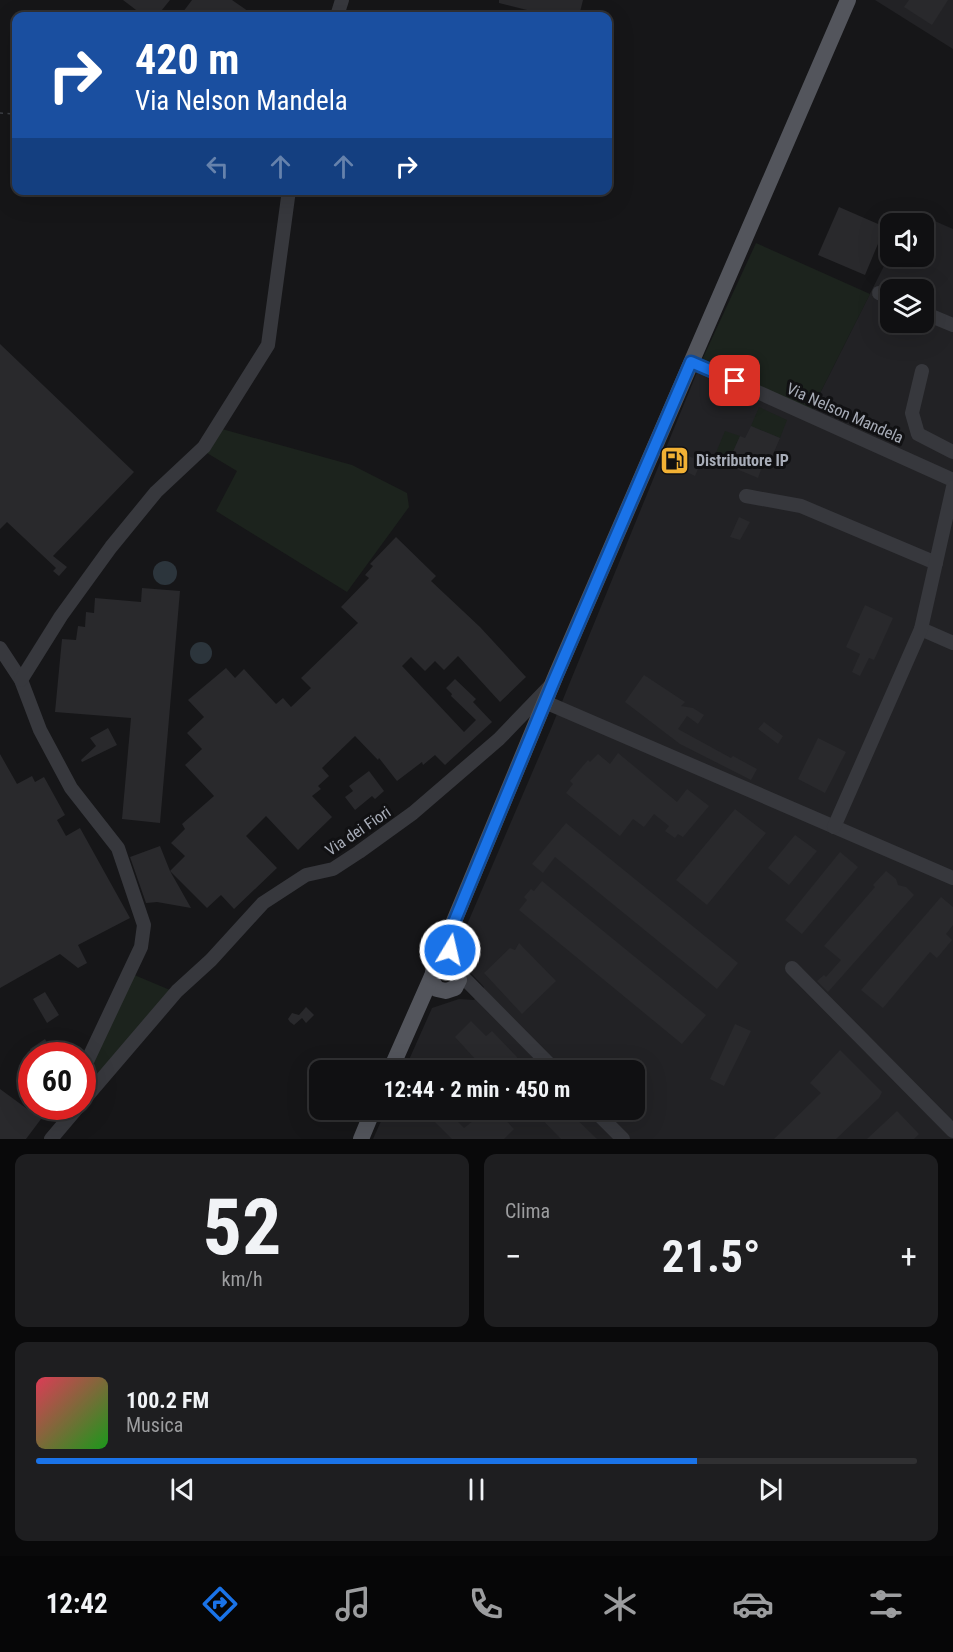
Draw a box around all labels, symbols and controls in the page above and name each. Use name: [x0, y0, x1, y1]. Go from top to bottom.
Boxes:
text: 420 m: [135, 35, 240, 84]
icon: right: [36, 36, 114, 114]
text: Via Nelson Mandela: [135, 85, 348, 117]
icon: left: [201, 150, 234, 183]
icon: ahead: [264, 150, 297, 183]
icon: ahead: [327, 150, 360, 183]
icon: right: [390, 150, 423, 183]
map controls: [880, 213, 934, 333]
button: sound: [880, 213, 934, 267]
button: layers: [880, 279, 934, 333]
pin: [709, 355, 760, 406]
icon: arrive: [718, 364, 751, 397]
street label: Via Nelson Mandela: [784, 379, 906, 447]
fuel station icon: Distributore IP: [659, 444, 691, 476]
place label: Distributore IP: [696, 451, 789, 470]
street label: Via dei Fiori: [322, 802, 394, 860]
position arrow: [418, 918, 482, 982]
speed limit sign: 60: [18, 1042, 96, 1120]
text: 12:44 · 2 min · 450 m: [384, 1077, 570, 1102]
text: 52: [203, 1182, 281, 1273]
text: Clima: [505, 1199, 550, 1223]
text: 21.5°: [662, 1230, 760, 1283]
text: −: [505, 1237, 522, 1276]
text: +: [901, 1237, 917, 1276]
text: km/h: [221, 1267, 263, 1291]
text: 100.2 FM: [126, 1388, 209, 1413]
text: Musica: [126, 1413, 183, 1437]
icon: previous: [166, 1473, 199, 1506]
icon: pause: [460, 1473, 493, 1506]
icon: next: [754, 1473, 787, 1506]
icon: directions: [199, 1583, 241, 1625]
icon: music: [332, 1583, 374, 1625]
icon: phone: [465, 1583, 507, 1625]
icon: climate: [599, 1583, 641, 1625]
icon: car: [732, 1583, 774, 1625]
icon: filters: [865, 1583, 907, 1625]
text: 12:42: [46, 1588, 108, 1620]

